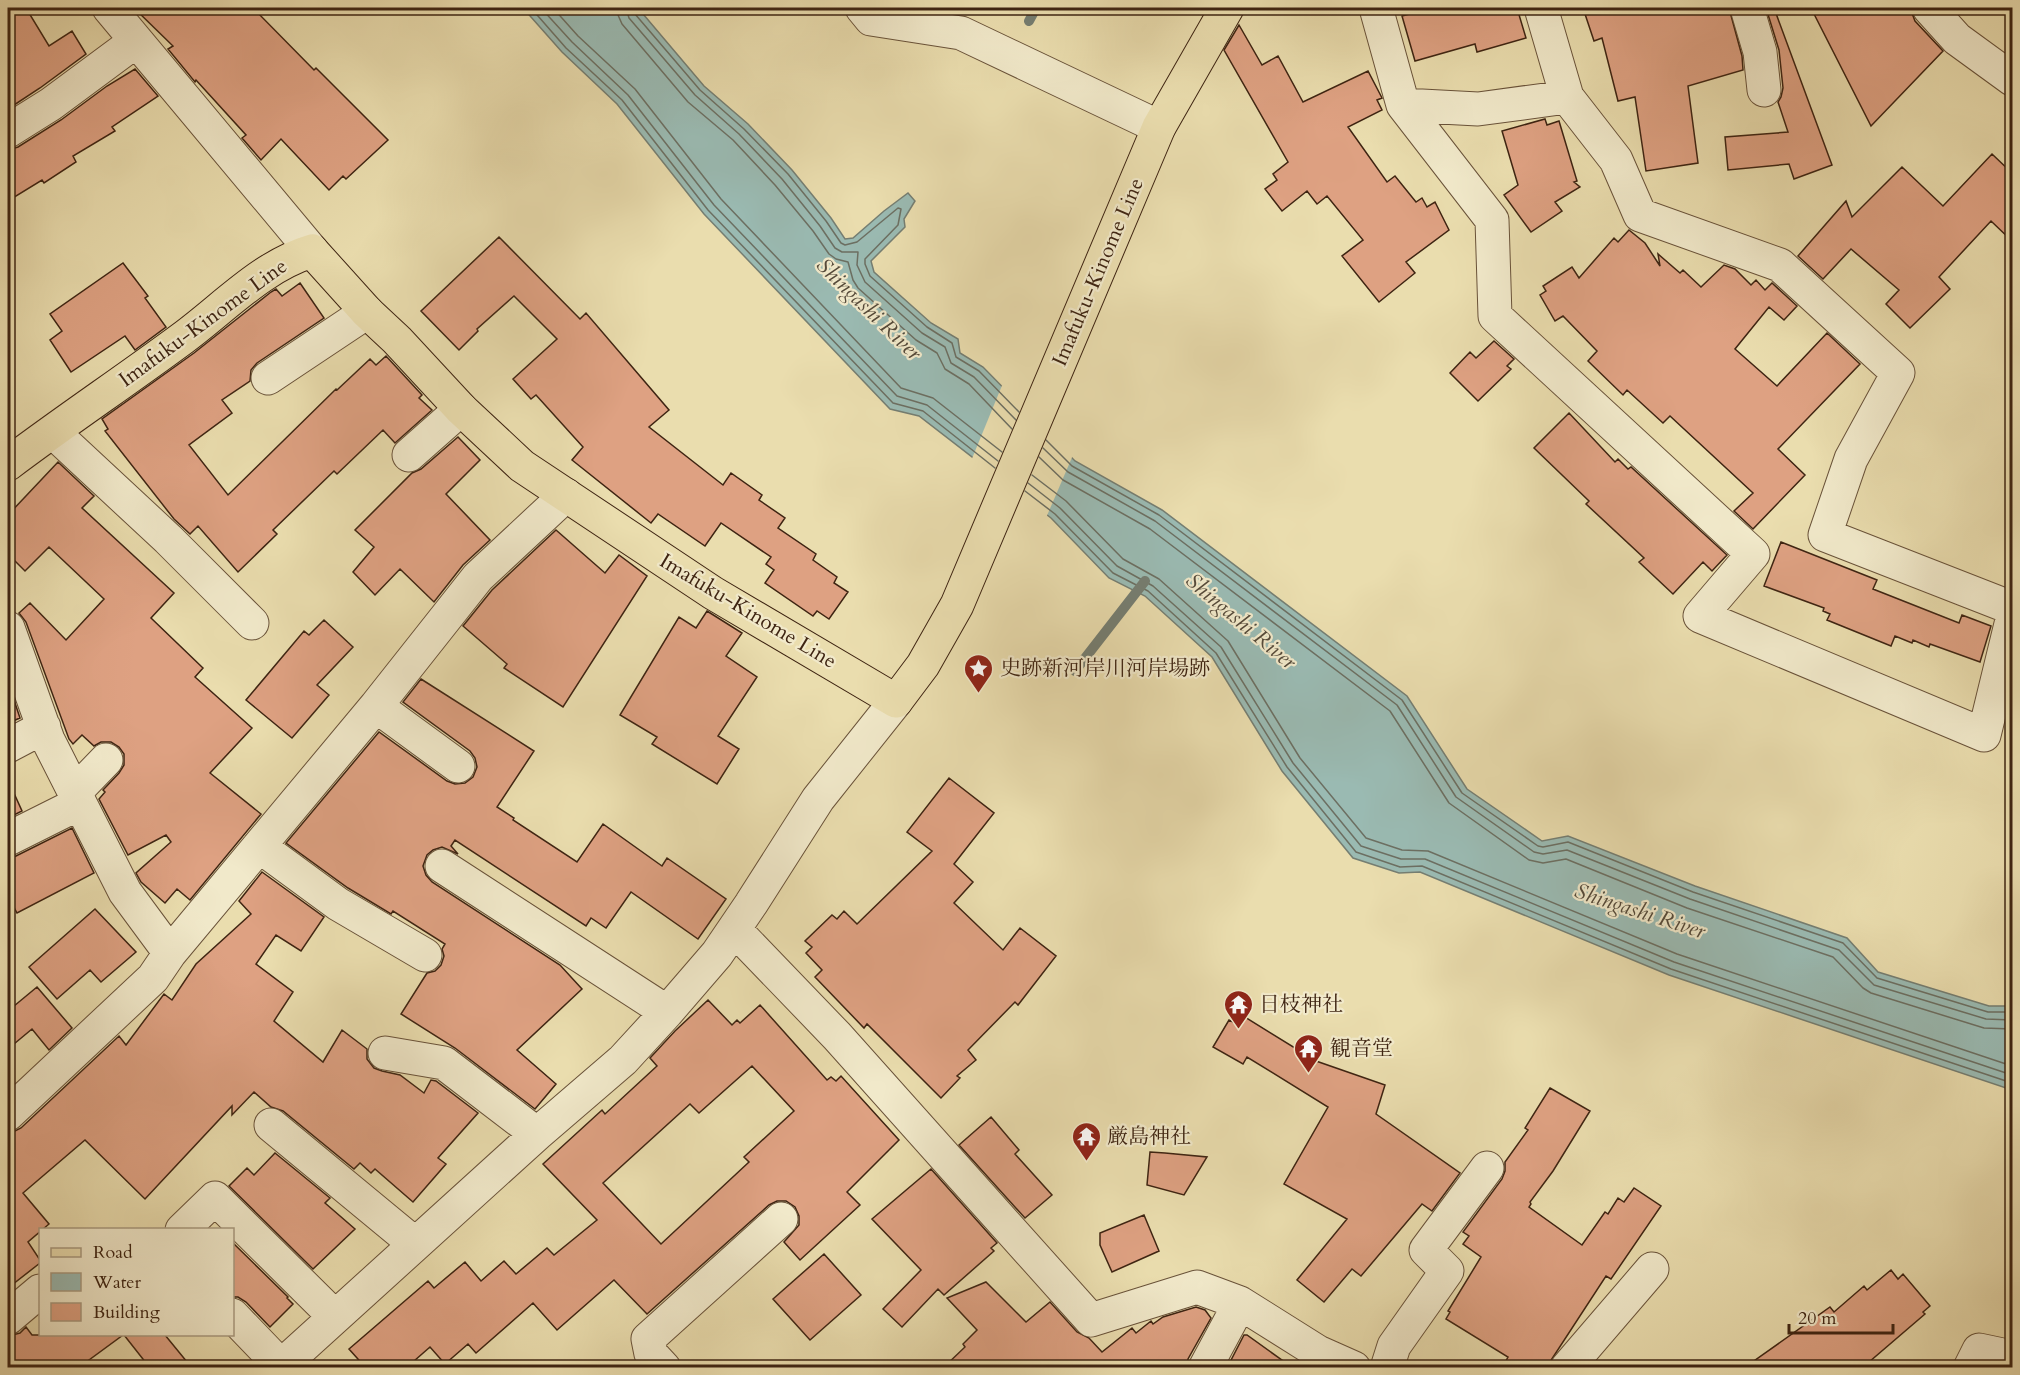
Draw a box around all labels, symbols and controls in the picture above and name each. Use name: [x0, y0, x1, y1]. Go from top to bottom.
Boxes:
street label: Imafuku-Kinome Line: [1045, 173, 1151, 371]
water label: Shingashi River: [810, 251, 929, 368]
street label: Imafuku-Kinome Line: [113, 252, 293, 394]
street label: Imafuku-Kinome Line: [654, 547, 842, 675]
water label: Shingashi River: [1179, 566, 1303, 677]
place icon: 史跡新河岸川河岸場跡: [963, 652, 995, 694]
place label: 史跡新河岸川河岸場跡: [1000, 654, 1210, 683]
water label: Shingashi River: [1571, 876, 1710, 947]
temple icon: 日枝神社: [1222, 988, 1254, 1030]
place label: 日枝神社: [1259, 990, 1343, 1019]
temple icon: 観音堂: [1293, 1032, 1325, 1074]
place label: 観音堂: [1330, 1034, 1393, 1063]
temple icon: 厳島神社: [1070, 1120, 1102, 1162]
place label: 厳島神社: [1107, 1122, 1191, 1151]
legend: [39, 1228, 234, 1336]
text: Road: [93, 1240, 133, 1265]
text: Water: [92, 1270, 142, 1295]
scale bar: [1789, 1297, 1892, 1335]
text: Building: [93, 1300, 161, 1325]
text: 20 m: [1798, 1306, 1837, 1331]

